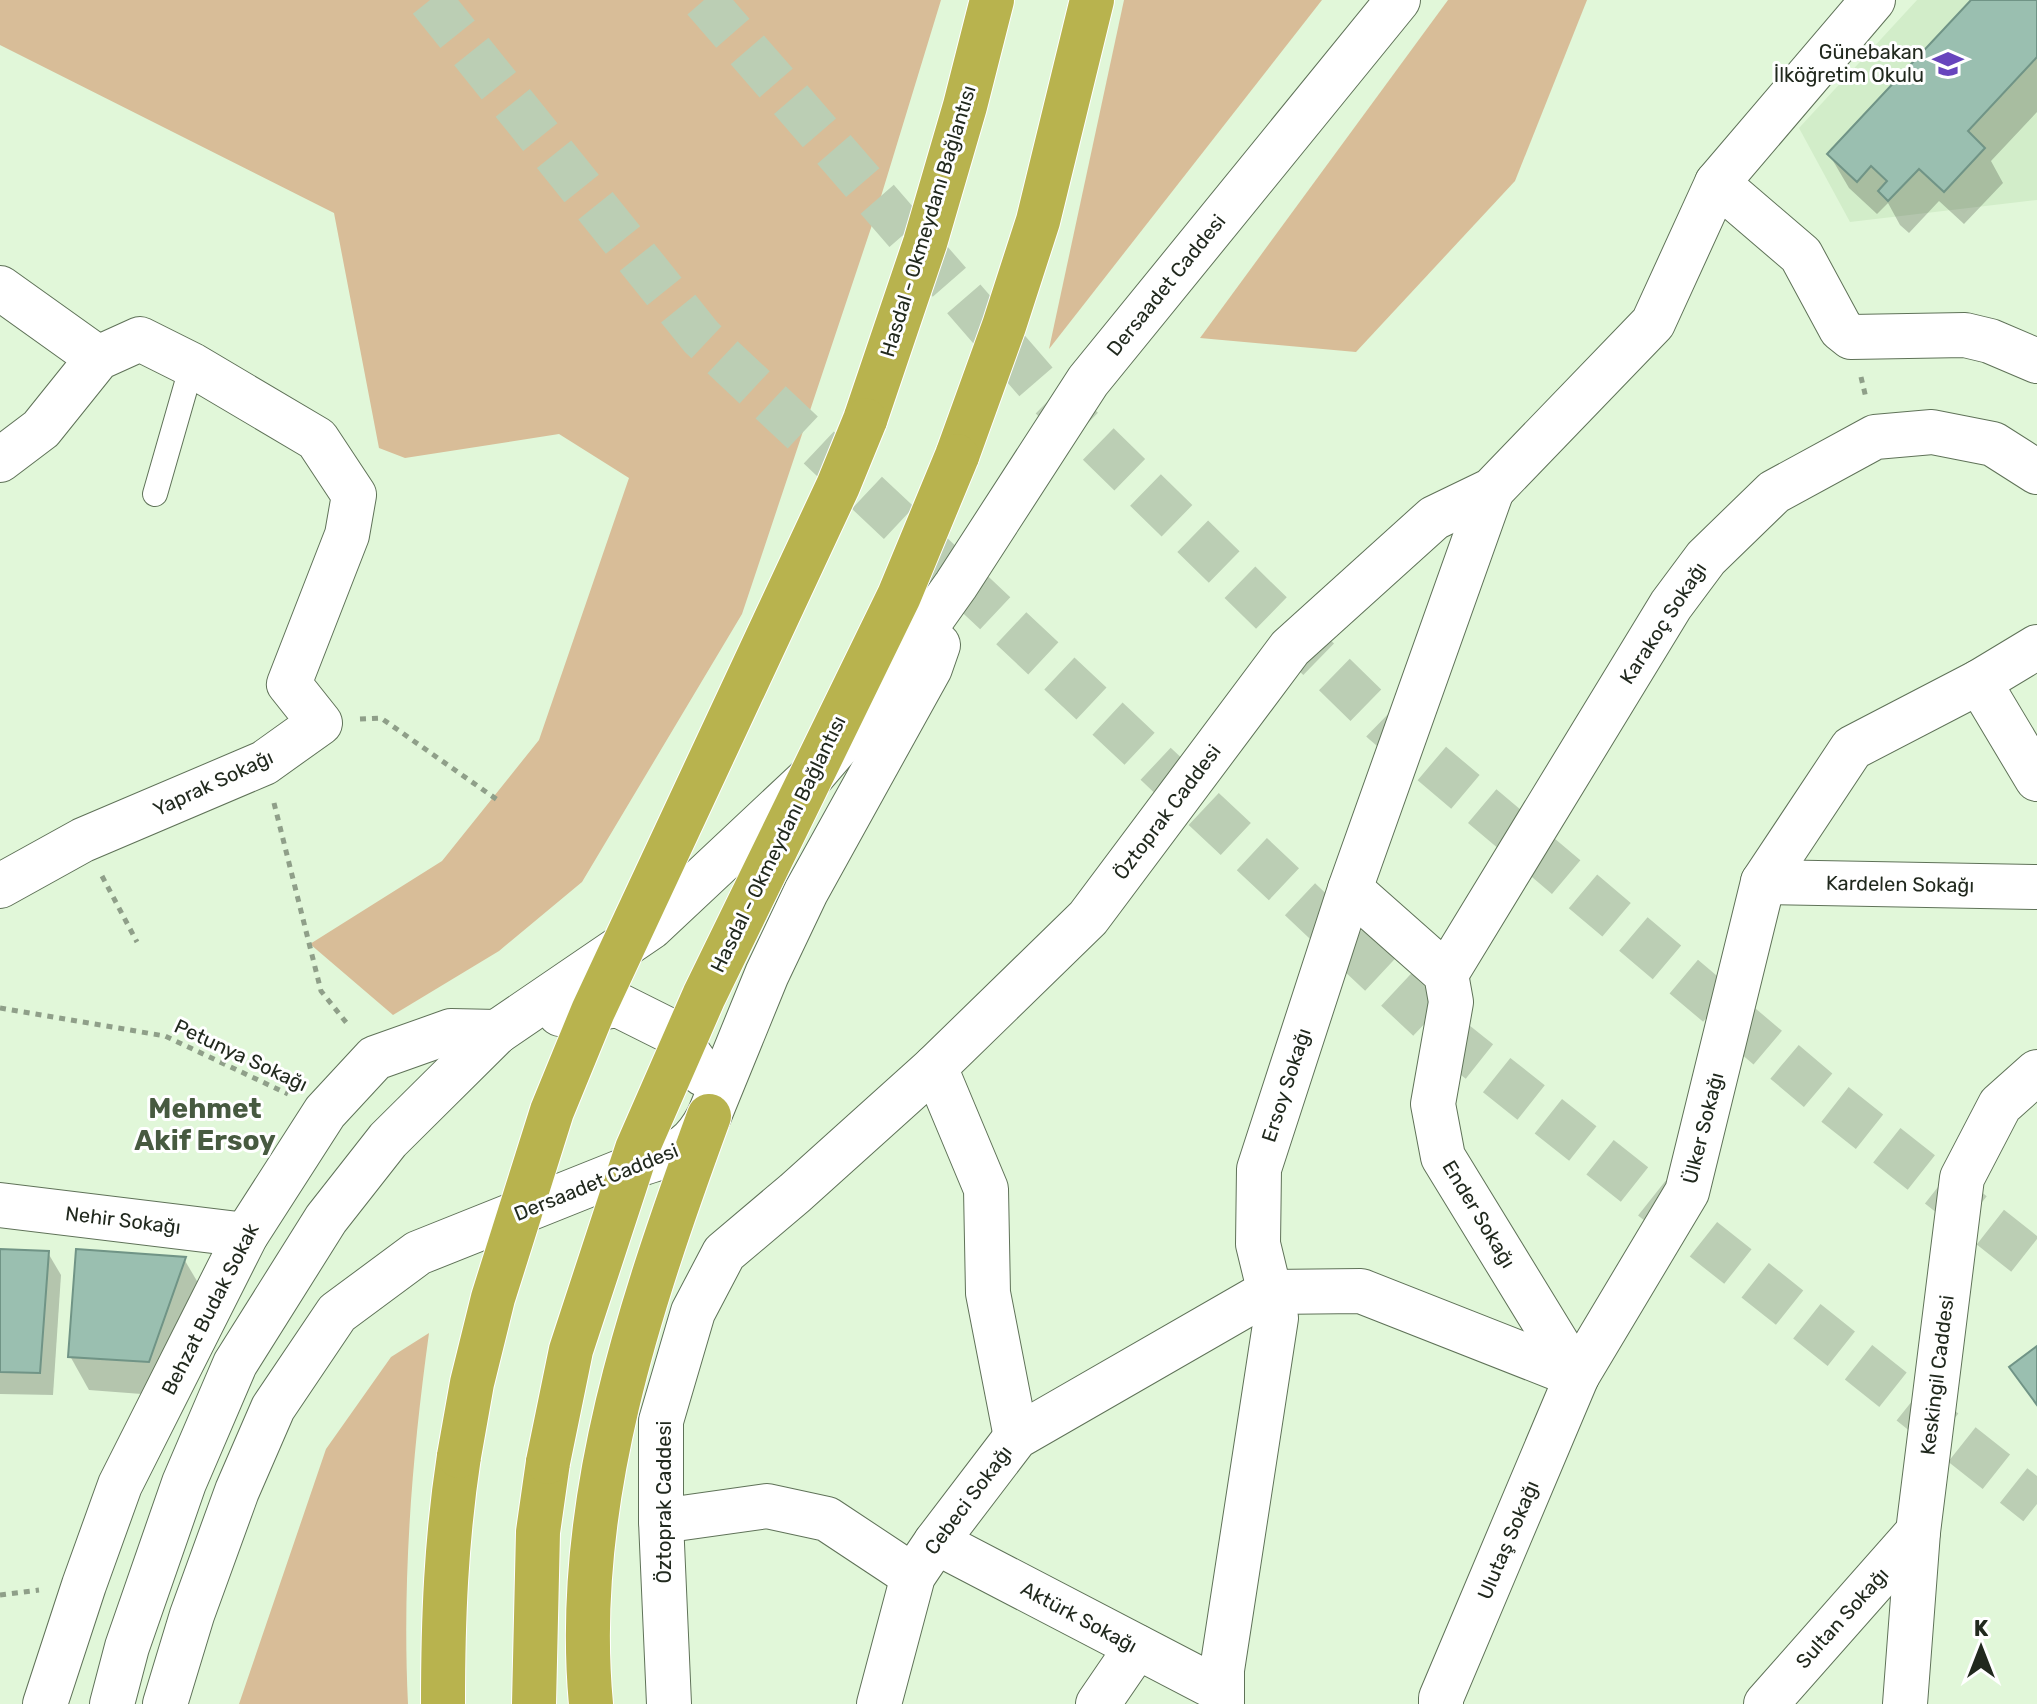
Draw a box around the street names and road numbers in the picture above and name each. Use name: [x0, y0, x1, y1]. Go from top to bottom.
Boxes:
street label: Hasdal - Okmeydanı Bağlantısı: [875, 82, 981, 360]
street label: Dersaadet Caddesi: [1102, 209, 1230, 361]
street label: Karakoç Sokağı: [1615, 558, 1711, 688]
street label: Hasdal - Okmeydanı Bağlantısı: [705, 712, 851, 976]
street label: Öztoprak Caddesi: [1108, 740, 1226, 884]
street label: Yaprak Sokağı: [149, 745, 277, 821]
street label: Kardelen Sokağı: [1826, 871, 1974, 897]
street label: Petunya Sokağı: [171, 1014, 311, 1096]
street label: Ersoy Sokağı: [1256, 1025, 1316, 1145]
street label: Ülker Sokağı: [1678, 1070, 1728, 1186]
street label: Dersaadet Caddesi: [510, 1138, 682, 1226]
street label: Ender Sokağı: [1437, 1156, 1521, 1272]
street label: Nehir Sokağı: [64, 1201, 182, 1239]
street label: Behzat Budak Sokak: [156, 1219, 264, 1399]
street label: Keskingil Caddesi: [1915, 1294, 1959, 1456]
street label: Öztoprak Caddesi: [652, 1421, 676, 1583]
street label: Cebeci Sokağı: [919, 1441, 1017, 1559]
street label: Ulutaş Sokağı: [1472, 1477, 1544, 1603]
street label: Sultan Sokağı: [1791, 1563, 1893, 1673]
street label: Aktürk Sokağı: [1017, 1576, 1141, 1658]

